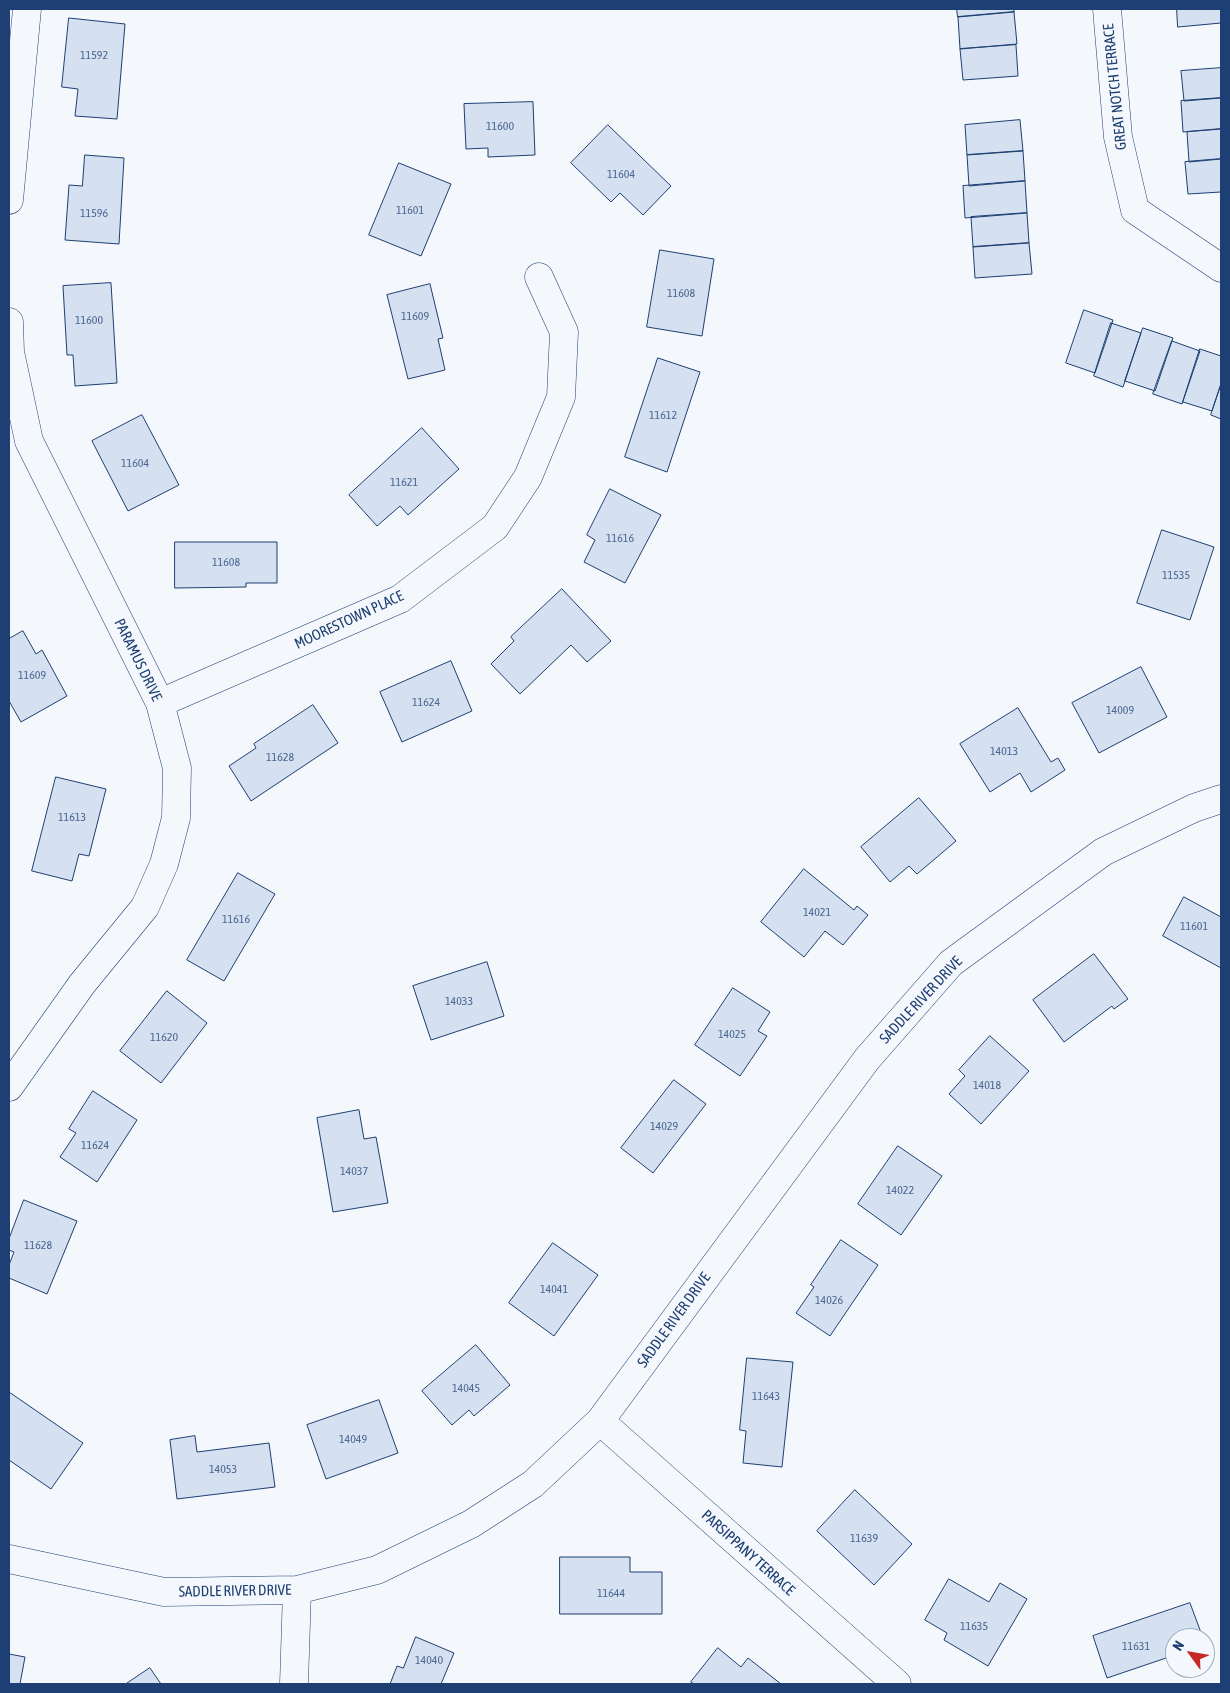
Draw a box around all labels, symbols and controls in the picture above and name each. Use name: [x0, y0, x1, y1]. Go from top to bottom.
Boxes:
street label: GREAT NOTCH TERRACE: [1099, 23, 1131, 151]
house number: 11592: [80, 48, 108, 62]
house number: 11600: [486, 119, 514, 133]
house number: 11604: [607, 167, 635, 181]
house number: 11601: [396, 203, 424, 217]
house number: 11596: [80, 206, 108, 220]
house number: 11608: [667, 286, 695, 300]
house number: 11609: [401, 309, 429, 323]
house number: 11600: [75, 313, 103, 327]
house number: 11612: [649, 408, 677, 422]
house number: 11604: [121, 456, 149, 470]
house number: 11621: [390, 475, 418, 489]
house number: 11616: [606, 531, 634, 545]
house number: 11608: [212, 555, 240, 569]
house number: 11535: [1162, 568, 1190, 582]
street label: MOORESTOWN PLACE: [292, 587, 406, 653]
street label: PARAMUS DRIVE: [110, 616, 166, 704]
house number: 11609: [18, 668, 46, 682]
house number: 11624: [412, 695, 440, 709]
house number: 14009: [1106, 703, 1134, 717]
house number: 14013: [990, 744, 1018, 758]
house number: 11628: [266, 750, 294, 764]
house number: 11613: [58, 810, 86, 824]
house number: 14021: [803, 905, 831, 919]
house number: 11616: [222, 912, 250, 926]
house number: 11601: [1180, 919, 1208, 933]
street label: SADDLE RIVER DRIVE: [876, 953, 966, 1047]
house number: 14033: [445, 994, 473, 1008]
house number: 14025: [718, 1027, 746, 1041]
house number: 11620: [150, 1030, 178, 1044]
house number: 14018: [973, 1078, 1001, 1092]
house number: 14029: [650, 1119, 678, 1133]
house number: 11624: [81, 1138, 109, 1152]
house number: 14037: [340, 1164, 368, 1178]
house number: 14022: [886, 1183, 914, 1197]
house number: 11628: [24, 1238, 52, 1252]
street label: SADDLE RIVER DRIVE: [634, 1269, 714, 1371]
house number: 14041: [540, 1282, 568, 1296]
house number: 14026: [815, 1293, 843, 1307]
house number: 14045: [452, 1381, 480, 1395]
house number: 11643: [752, 1389, 780, 1403]
house number: 14049: [339, 1432, 367, 1446]
house number: 14053: [209, 1462, 237, 1476]
street label: PARSIPPANY TERRACE: [698, 1506, 798, 1600]
house number: 11639: [850, 1531, 878, 1545]
street label: SADDLE RIVER DRIVE: [178, 1581, 292, 1601]
house number: 11644: [597, 1586, 625, 1600]
house number: 11635: [960, 1619, 988, 1633]
north arrow: [1165, 1628, 1215, 1678]
text: N: [1169, 1638, 1187, 1653]
house number: 11631: [1122, 1639, 1150, 1653]
house number: 14040: [415, 1653, 443, 1667]

